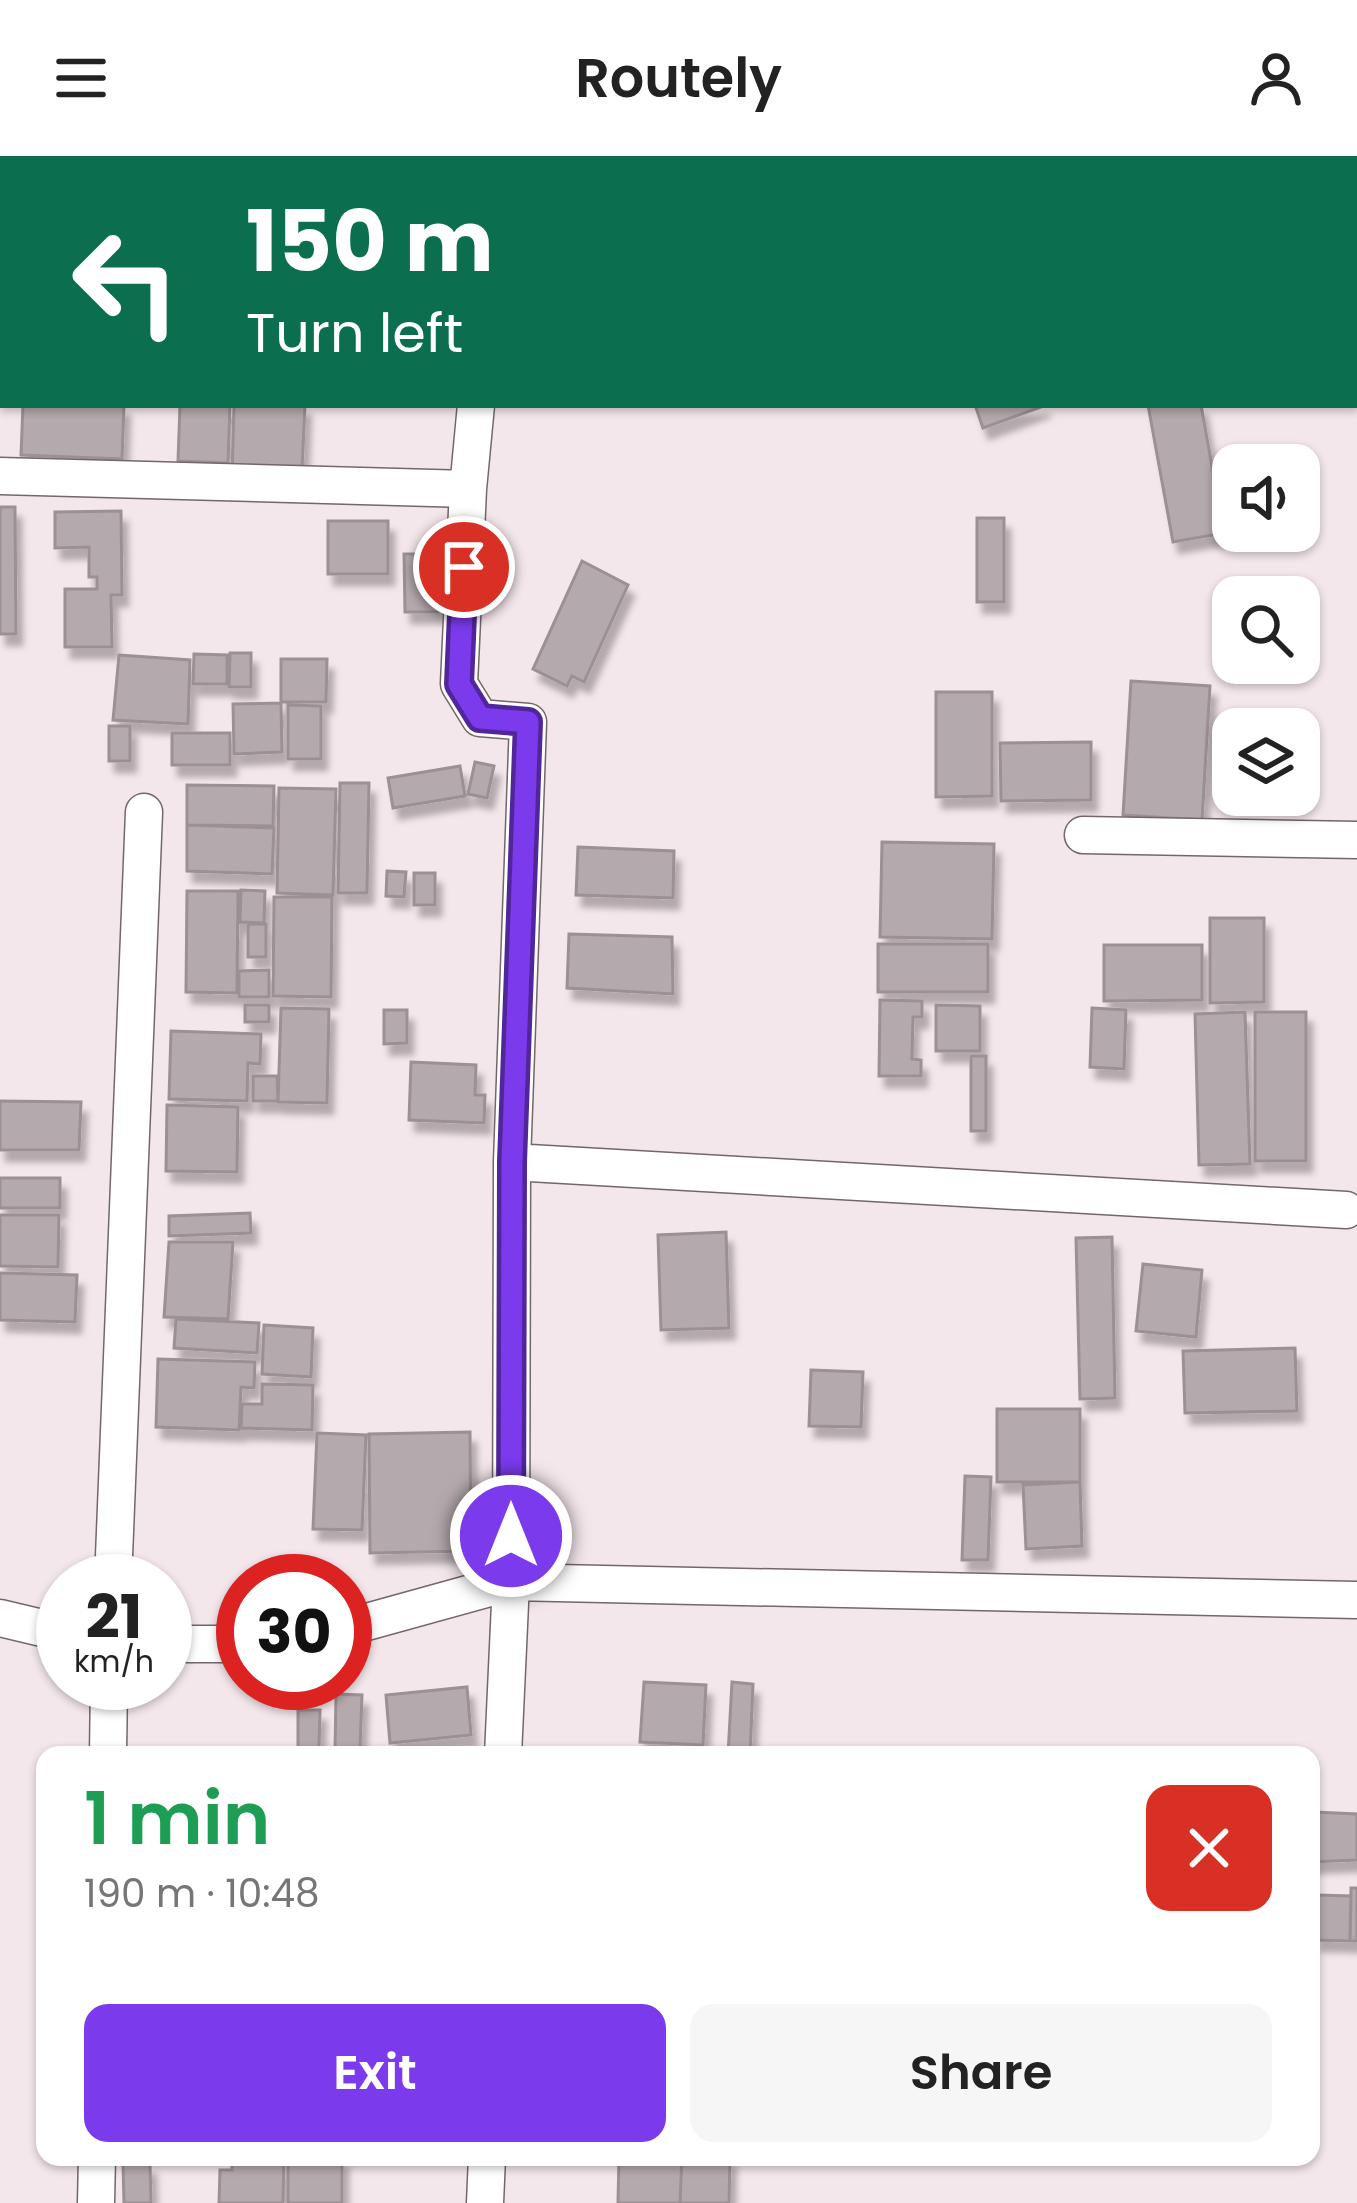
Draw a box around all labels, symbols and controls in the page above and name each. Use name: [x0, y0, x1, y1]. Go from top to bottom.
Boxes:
text: Routely: [575, 40, 782, 116]
icon: menu: [48, 45, 114, 111]
icon: person: [1243, 45, 1309, 111]
text: 150 m: [246, 183, 494, 300]
icon: left: [48, 204, 204, 360]
text: Turn left: [246, 295, 463, 371]
map controls: [1212, 444, 1320, 816]
button: sound: [1212, 444, 1320, 552]
pin: [413, 516, 515, 618]
icon: arrive: [431, 534, 497, 600]
button: search: [1212, 576, 1320, 684]
button: layers: [1212, 708, 1320, 816]
position arrow: [448, 1473, 574, 1599]
speed limit sign: 30: [216, 1554, 372, 1710]
text: 21: [86, 1575, 142, 1659]
text: km/h: [74, 1640, 154, 1683]
text: 1 min: [84, 1768, 270, 1869]
button: close: [1146, 1785, 1272, 1911]
text: 190 m · 10:48: [84, 1866, 320, 1921]
button: Exit: [84, 2004, 666, 2142]
button: Share: [690, 2004, 1272, 2142]

